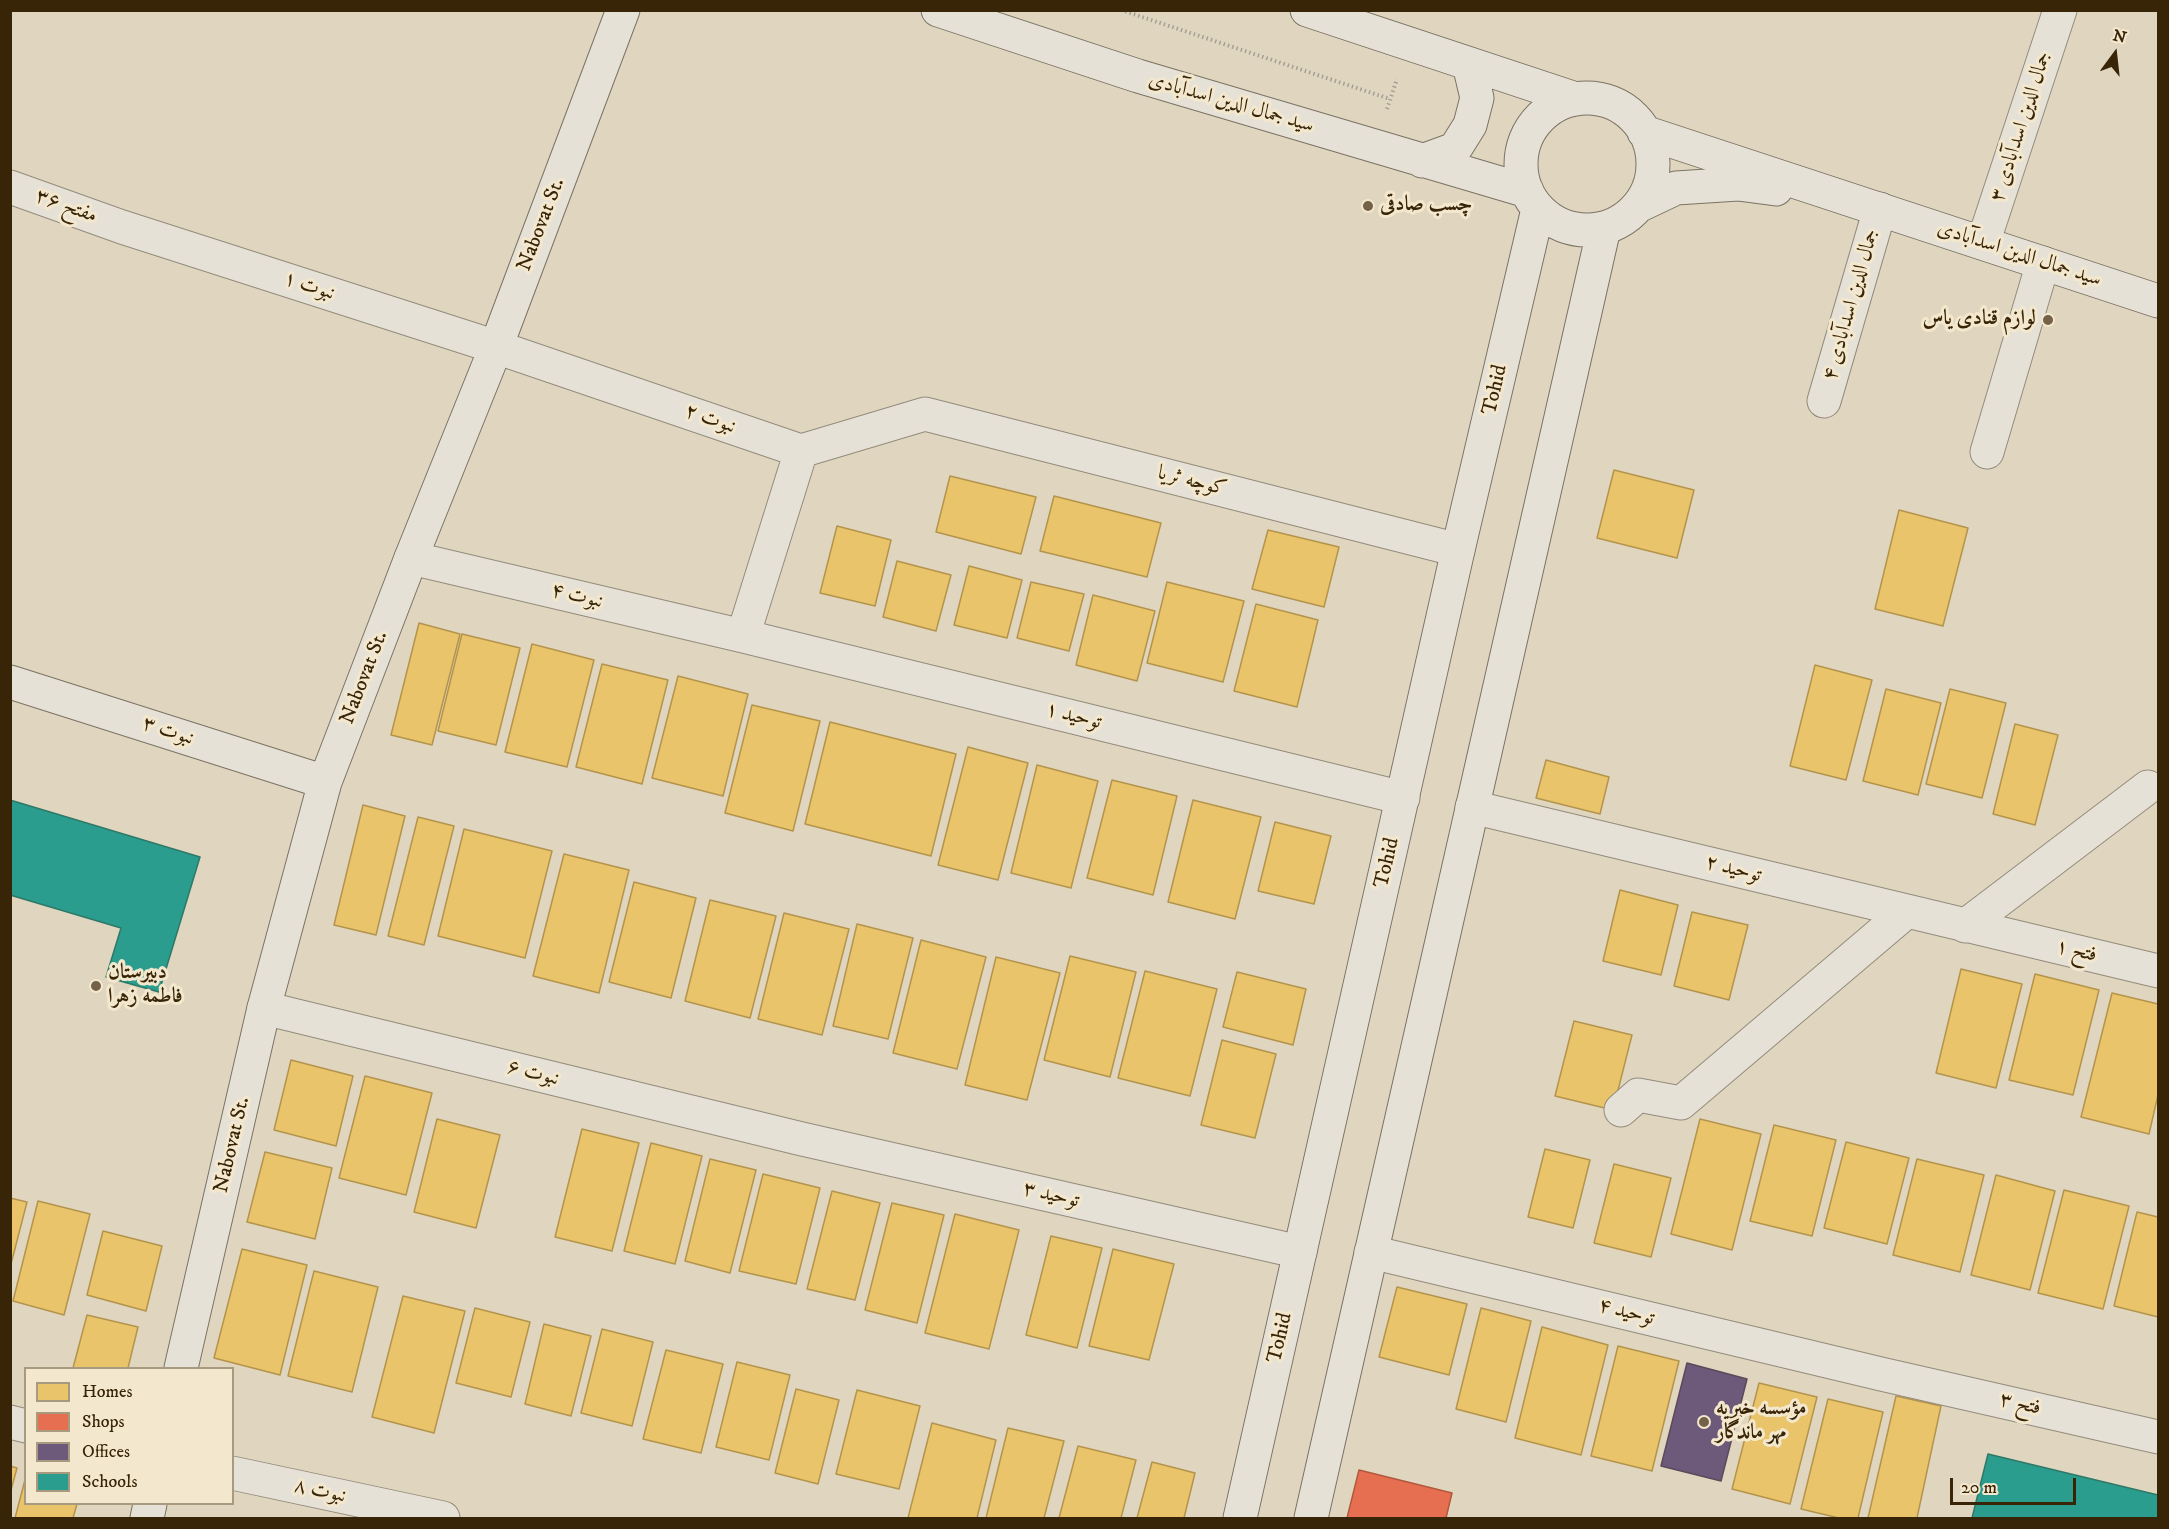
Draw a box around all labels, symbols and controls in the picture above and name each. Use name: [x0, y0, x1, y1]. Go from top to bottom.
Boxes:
north arrow: [2085, 24, 2145, 84]
text: N: [2111, 25, 2129, 48]
street label: جمال الدین اسدآبادی ۳: [1986, 49, 2058, 205]
street label: سید جمال الدین اسدآبادی: [1145, 68, 1317, 140]
street label: Nabovat St.: [513, 175, 571, 275]
street label: مفتح ۳۶: [32, 184, 100, 230]
place label: چسب صادقی: [1380, 193, 1473, 219]
marker: چسب صادقی: [1361, 199, 1375, 213]
street label: سید جمال الدین اسدآبادی: [1934, 217, 2104, 293]
street label: جمال الدین اسدآبادی ۴: [1818, 226, 1886, 384]
street label: نبوت ۱: [280, 267, 338, 307]
place label: لوازم قنادی یاس: [1922, 307, 2036, 333]
marker: لوازم قنادی یاس: [2041, 313, 2055, 327]
street label: Tohid: [1478, 362, 1514, 418]
street label: نبوت ۲: [681, 399, 739, 441]
street label: کوچه ثریا: [1155, 461, 1229, 503]
street label: نبوت ۴: [548, 579, 606, 615]
street label: Nabovat St.: [336, 628, 394, 728]
street label: توحید ۱: [1042, 698, 1104, 736]
street label: نبوت ۳: [139, 712, 197, 752]
street label: Tohid: [1370, 835, 1406, 891]
street label: توحید ۲: [1702, 851, 1764, 889]
street label: فتح ۱: [2053, 935, 2099, 969]
place label: دبیرستان فاطمه زهرا: [108, 961, 183, 1011]
marker: دبیرستان فاطمه زهرا: [89, 979, 103, 993]
street label: نبوت ۶: [504, 1055, 562, 1093]
street label: Nabovat St.: [210, 1095, 256, 1195]
street label: توحید ۳: [1020, 1177, 1082, 1215]
street label: توحید ۴: [1595, 1294, 1657, 1332]
street label: Tohid: [1263, 1310, 1299, 1366]
legend: [24, 1367, 234, 1505]
text: Homes: [82, 1381, 133, 1403]
street label: فتح ۳: [1997, 1388, 2043, 1422]
place label: مؤسسه خیریه مهر ماندگار: [1716, 1397, 1806, 1447]
text: Shops: [82, 1411, 125, 1433]
marker: مؤسسه خیریه مهر ماندگار: [1697, 1415, 1711, 1429]
text: Offices: [82, 1441, 130, 1463]
scale bar: [1953, 1466, 2079, 1504]
text: Schools: [82, 1471, 137, 1493]
street label: نبوت ۸: [292, 1474, 348, 1510]
text: 20 m: [1961, 1477, 1997, 1499]

